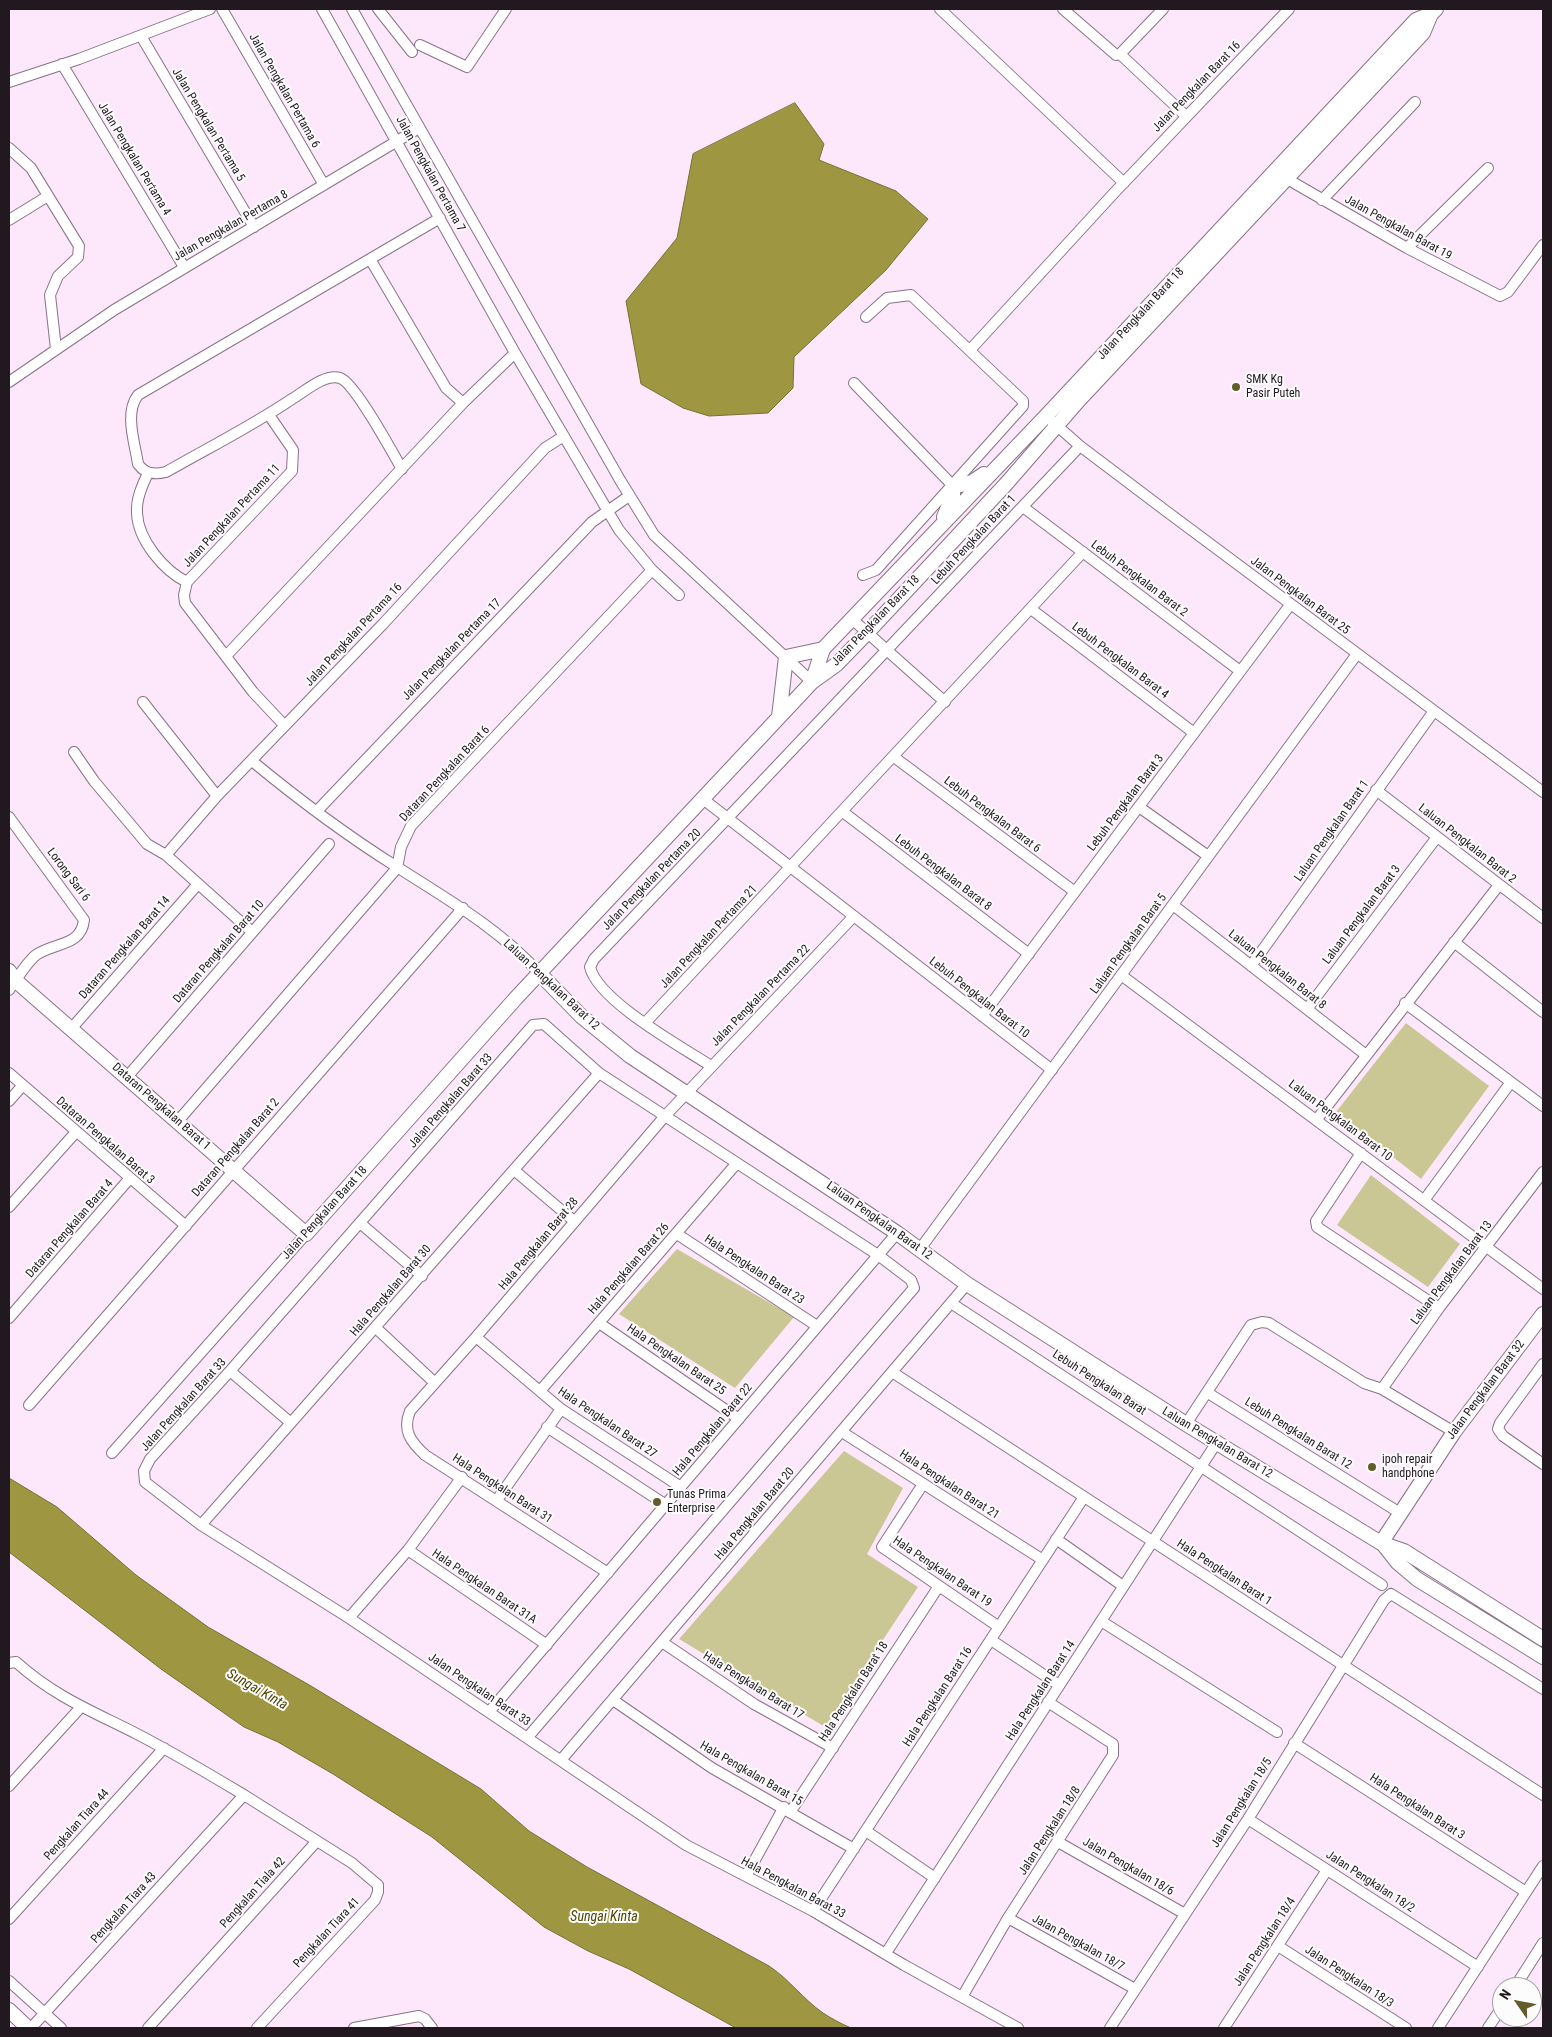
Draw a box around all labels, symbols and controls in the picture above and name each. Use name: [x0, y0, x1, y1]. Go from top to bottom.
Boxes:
street label: Jalan Pengkalan Pertama 6: [245, 31, 323, 151]
street label: Jalan Pengkalan Barat 16: [1150, 39, 1244, 135]
street label: Jalan Pengkalan Pertama 5: [168, 66, 248, 184]
street label: Jalan Pengkalan Pertama 4: [94, 100, 174, 218]
street label: Jalan Pengkalan Pertama 7: [392, 114, 468, 234]
street label: Jalan Pengkalan Pertama 8: [171, 187, 291, 265]
street label: Jalan Pengkalan Barat 19: [1342, 193, 1454, 263]
street label: Jalan Pengkalan Barat 18: [1095, 265, 1187, 363]
place label: SMK Kg Pasir Puteh: [1246, 373, 1300, 401]
marker: SMK Kg Pasir Puteh: [1230, 381, 1242, 393]
street label: Jalan Pengkalan Pertama 11: [180, 462, 284, 570]
street label: Lebuh Pengkalan Barat 1: [929, 492, 1019, 588]
street label: Lebuh Pengkalan Barat 2: [1088, 538, 1190, 620]
street label: Jalan Pengkalan Barat 25: [1248, 554, 1352, 638]
street label: Jalan Pengkalan Barat 18: [829, 573, 923, 669]
street label: Jalan Pengkalan Pertama 16: [302, 581, 406, 689]
street label: Jalan Pengkalan Pertama 17: [400, 596, 504, 704]
street label: Lebuh Pengkalan Barat 4: [1069, 620, 1171, 702]
street label: Dataran Pengkalan Barat 6: [397, 723, 493, 825]
street label: Lebuh Pengkalan Barat 3: [1085, 752, 1167, 854]
street label: Lebuh Pengkalan Barat 6: [941, 774, 1043, 856]
street label: Laluan Pengkalan Barat 1: [1292, 778, 1372, 884]
street label: Laluan Pengkalan Barat 2: [1415, 801, 1519, 887]
street label: Jalan Pengkalan Pertama 20: [600, 826, 704, 934]
street label: Lebuh Pengkalan Barat 8: [892, 832, 994, 914]
street label: Lorong Sari 6: [43, 846, 93, 904]
street label: Laluan Pengkalan Barat 3: [1320, 863, 1404, 967]
street label: Jalan Pengkalan Pertama 21: [657, 883, 761, 991]
street label: Laluan Pengkalan Barat 5: [1088, 891, 1170, 997]
street label: Dataran Pengkalan Barat 14: [76, 894, 174, 1002]
street label: Dataran Pengkalan Barat 10: [170, 898, 268, 1006]
street label: Laluan Pengkalan Barat 8: [1225, 927, 1329, 1013]
street label: Laluan Pengkalan Barat 12: [500, 937, 602, 1033]
street label: Jalan Pengkalan Pertama 22: [709, 942, 813, 1050]
street label: Lebuh Pengkalan Barat 10: [926, 954, 1032, 1042]
street label: Jalan Pengkalan Barat 33: [406, 1051, 496, 1151]
street label: Dataran Pengkalan Barat 1: [109, 1060, 213, 1154]
street label: Laluan Pengkalan Barat 10: [1285, 1077, 1395, 1165]
street label: Dataran Pengkalan Barat 3: [53, 1094, 157, 1188]
street label: Dataran Pengkalan Barat 2: [189, 1096, 283, 1200]
street label: Jalan Pengkalan Barat 18: [279, 1163, 371, 1263]
street label: Dataran Pengkalan Barat 4: [23, 1177, 117, 1281]
street label: Laluan Pengkalan Barat 12: [823, 1179, 935, 1263]
street label: Hala Pengkalan Barat 28: [496, 1195, 582, 1293]
street label: Laluan Pengkalan Barat 13: [1408, 1218, 1496, 1328]
street label: Hala Pengkalan Barat 26: [585, 1220, 673, 1318]
street label: Hala Pengkalan Barat 23: [701, 1232, 807, 1308]
street label: Hala Pengkalan Barat 30: [347, 1242, 435, 1340]
street label: Hala Pengkalan Barat 25: [624, 1322, 728, 1398]
street label: Jalan Pengkalan Barat 32: [1444, 1338, 1528, 1442]
street label: Lebuh Pengkalan Barat: [1049, 1347, 1149, 1419]
street label: Jalan Pengkalan Barat 33: [138, 1355, 230, 1455]
street label: Hala Pengkalan Barat 22: [670, 1381, 756, 1479]
street label: Hala Pengkalan Barat 27: [555, 1385, 659, 1461]
street label: Lebuh Pengkalan Barat 12: [1242, 1395, 1354, 1473]
street label: Laluan Pengkalan Barat 12: [1159, 1404, 1275, 1482]
street label: Hala Pengkalan Barat 21: [896, 1447, 1002, 1523]
street label: Hala Pengkalan Barat 31: [449, 1451, 555, 1527]
place label: ipoh repair handphone: [1382, 1453, 1434, 1481]
marker: ipoh repair handphone: [1366, 1461, 1378, 1473]
street label: Hala Pengkalan Barat 20: [712, 1465, 798, 1563]
place label: Tunas Prima Enterprise: [667, 1488, 726, 1516]
marker: Tunas Prima Enterprise: [651, 1496, 663, 1508]
street label: Hala Pengkalan Barat 19: [890, 1534, 994, 1610]
street label: Hala Pengkalan Barat 1: [1174, 1537, 1274, 1609]
street label: Hala Pengkalan Barat 31A: [429, 1547, 539, 1627]
street label: Hala Pengkalan Barat 14: [1003, 1638, 1079, 1744]
street label: Hala Pengkalan Barat 18: [816, 1639, 892, 1745]
street label: Hala Pengkalan Barat 16: [900, 1644, 976, 1750]
street label: Hala Pengkalan Barat 17: [700, 1649, 806, 1723]
street label: Jalan Pengkalan Barat 33: [425, 1650, 533, 1730]
water label: Sungai Kinta: [224, 1666, 290, 1714]
street label: Hala Pengkalan Barat 15: [697, 1739, 805, 1809]
street label: Jalan Pengkalan 18/5: [1209, 1756, 1275, 1850]
street label: Hala Pengkalan Barat 3: [1367, 1771, 1467, 1843]
street label: Jalan Pengkalan 18/8: [1016, 1784, 1084, 1878]
street label: Pengkalan Tiara 44: [41, 1786, 113, 1864]
street label: Jalan Pengkalan 18/6: [1080, 1835, 1176, 1899]
street label: Jalan Pengkalan 18/2: [1323, 1848, 1417, 1916]
street label: Hala Pengkalan Barat 33: [738, 1854, 848, 1922]
street label: Pengkalan Tiala 42: [218, 1855, 288, 1931]
street label: Pengkalan Tiara 43: [88, 1869, 160, 1947]
street label: Pengkalan Tiara 41: [291, 1895, 363, 1971]
street label: Jalan Pengkalan 18/4: [1231, 1895, 1299, 1989]
water label: Sungai Kinta: [570, 1909, 638, 1925]
street label: Jalan Pengkalan 18/7: [1029, 1912, 1127, 1974]
street label: Jalan Pengkalan 18/3: [1302, 1943, 1396, 2011]
north arrow: [1492, 1977, 1542, 2027]
text: N: [1496, 1986, 1514, 2002]

